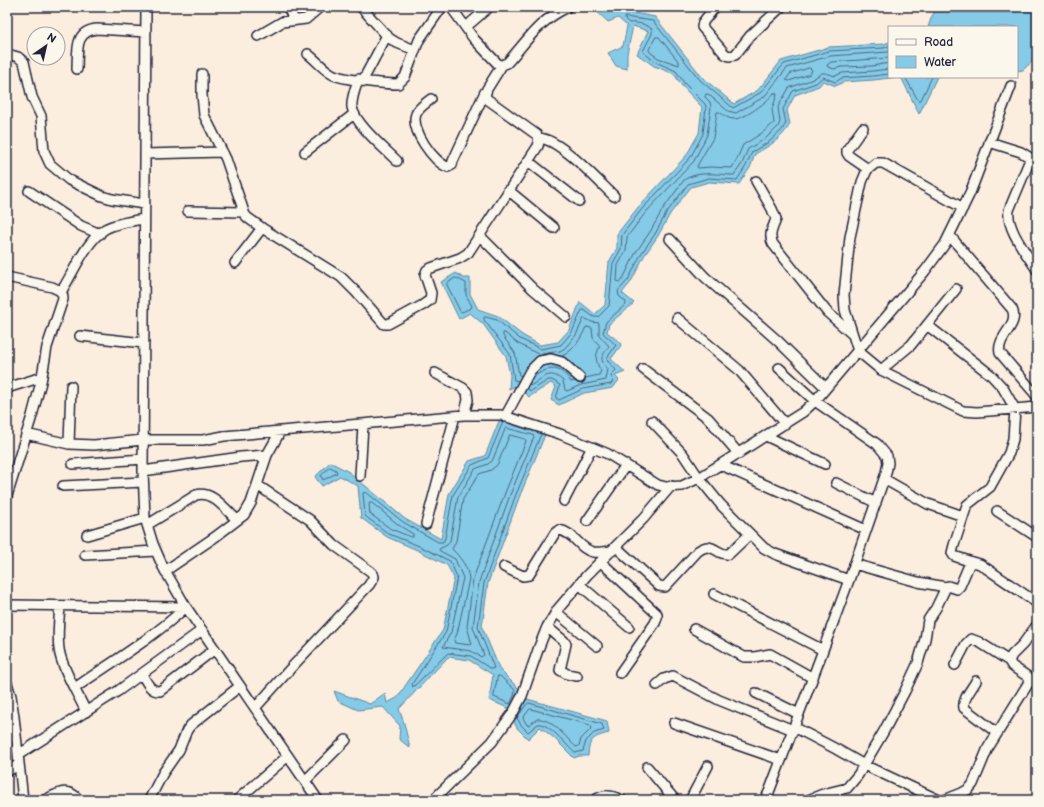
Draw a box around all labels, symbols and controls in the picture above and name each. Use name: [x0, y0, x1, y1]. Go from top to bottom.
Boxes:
north arrow: [26, 26, 66, 66]
legend: [888, 26, 1018, 78]
text: N: [44, 30, 58, 46]
text: Road: [924, 35, 953, 50]
text: Water: [924, 55, 956, 70]

